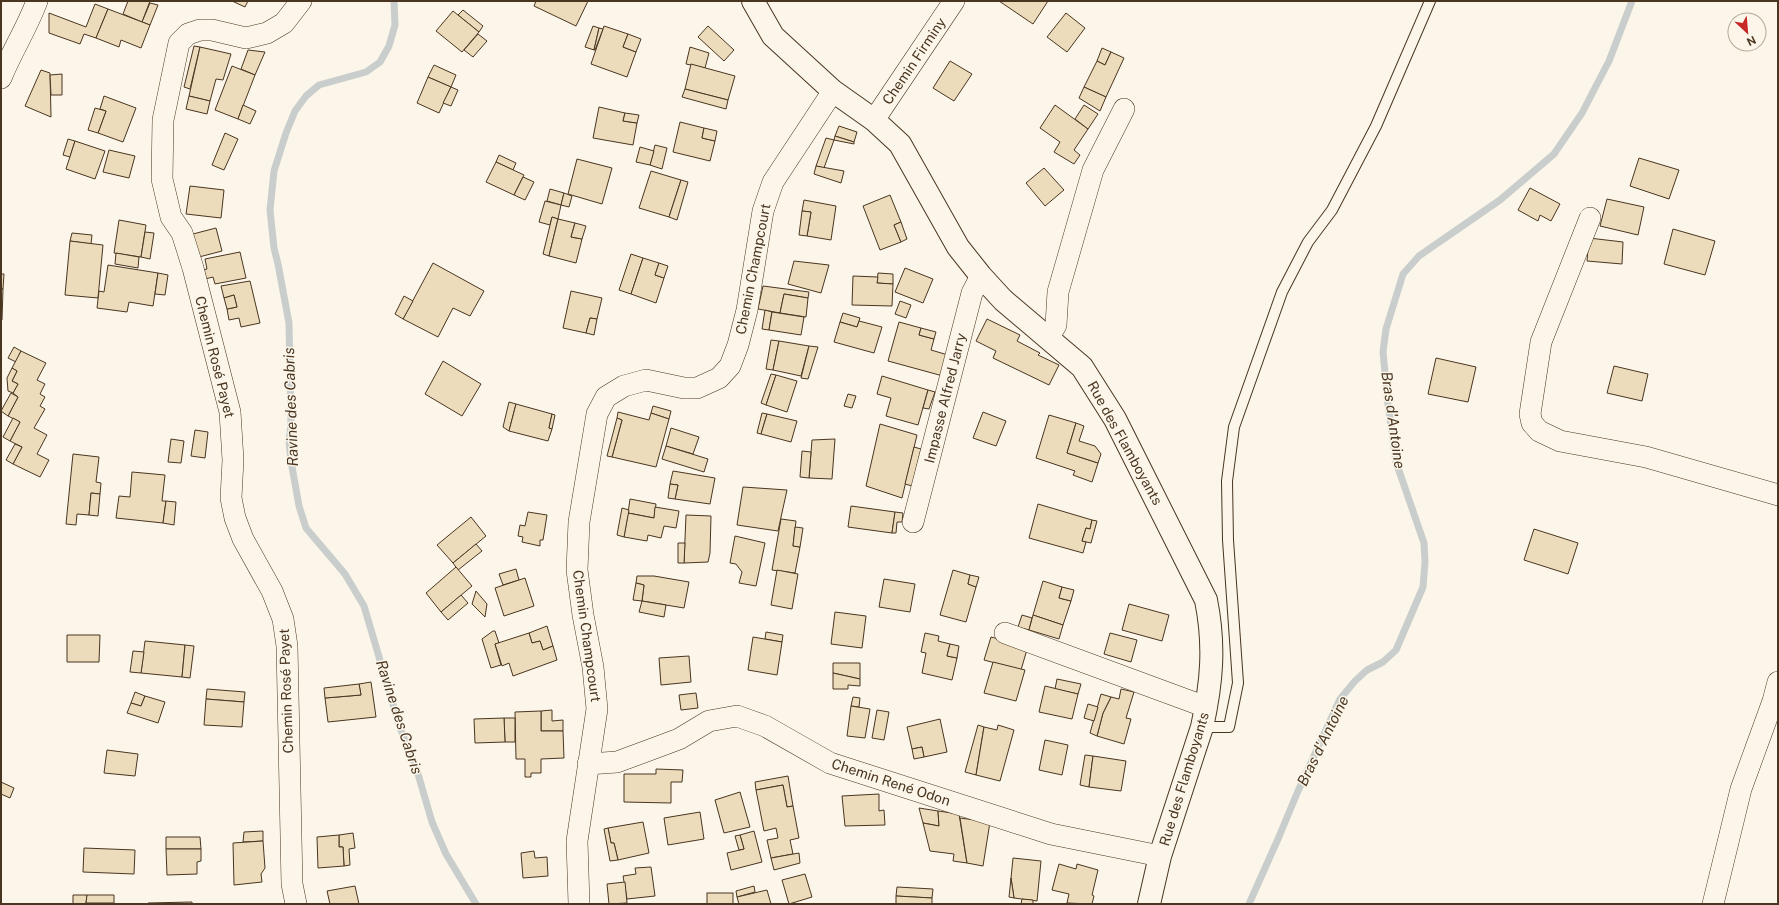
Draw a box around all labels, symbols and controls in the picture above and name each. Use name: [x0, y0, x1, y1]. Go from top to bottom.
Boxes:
north arrow: [1727, 12, 1767, 52]
street label: Chemin Firminy: [879, 14, 949, 107]
text: N: [1745, 34, 1758, 48]
street label: Chemin Champcourt: [732, 202, 774, 336]
street label: Chemin Rosé Payet: [192, 294, 238, 420]
street label: Impasse Alfred Jarry: [921, 331, 969, 465]
water label: Ravine des Cabris: [280, 347, 301, 467]
water label: Bras d'Antoine: [1378, 370, 1409, 470]
street label: Rue des Flamboyants: [1084, 378, 1166, 508]
street label: Chemin Champcourt: [570, 569, 604, 703]
street label: Chemin Rosé Payet: [276, 628, 296, 754]
water label: Ravine des Cabris: [373, 658, 426, 776]
water label: Bras d'Antoine: [1293, 693, 1352, 789]
street label: Rue des Flamboyants: [1156, 710, 1212, 848]
street label: Chemin René Odon: [830, 755, 952, 809]

